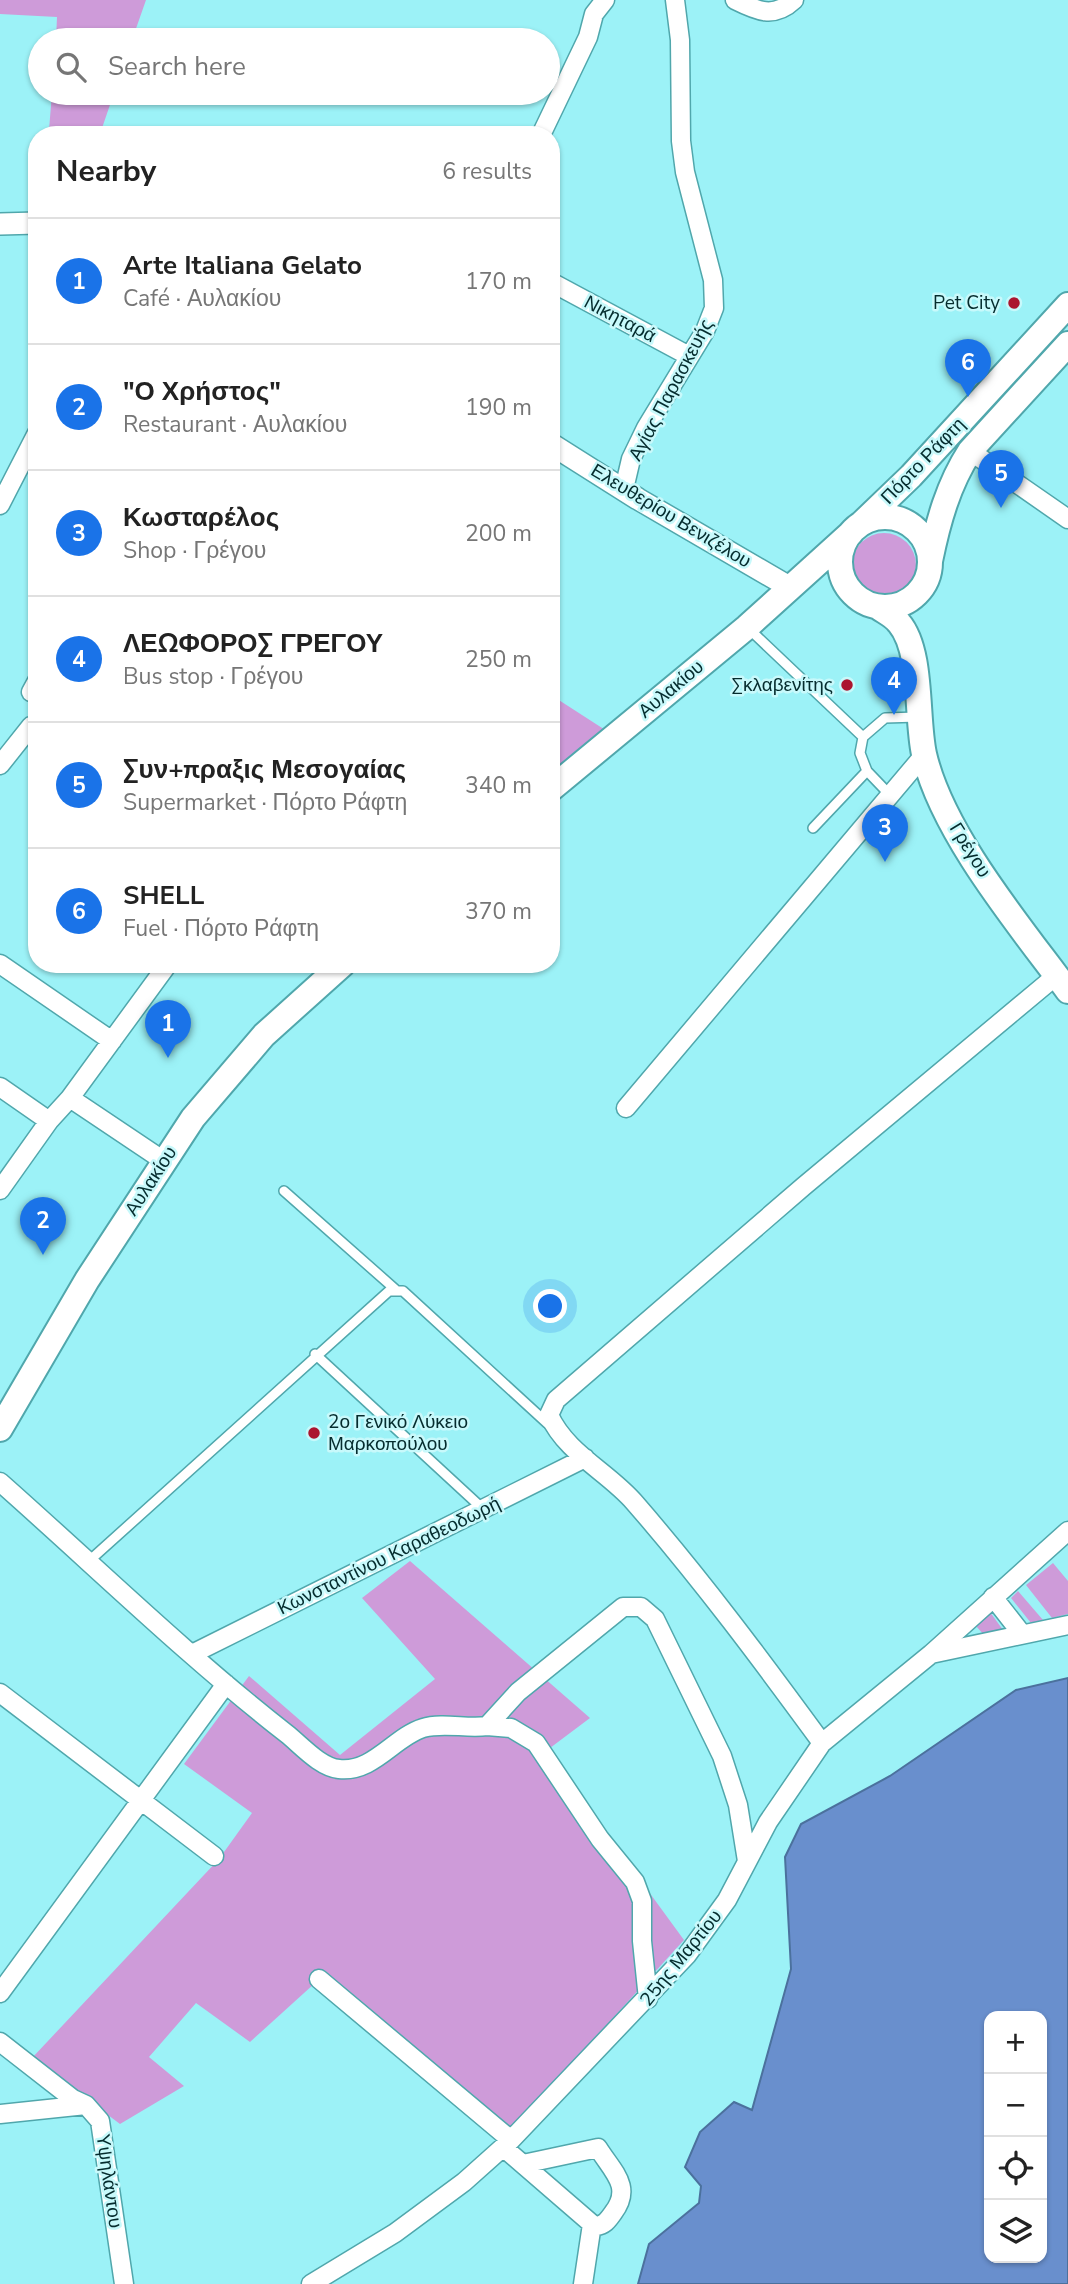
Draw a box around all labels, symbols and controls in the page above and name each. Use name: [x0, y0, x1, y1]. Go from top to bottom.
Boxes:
search box: [28, 28, 560, 105]
icon: search: [52, 48, 90, 86]
text: Search here: [108, 49, 246, 84]
text: Nearby: [56, 151, 156, 192]
text: 6 results: [442, 156, 532, 187]
text: Arte Italiana Gelato: [123, 248, 362, 283]
text: 1: [72, 266, 86, 297]
text: 170 m: [465, 266, 532, 297]
text: Café · Αυλακίου: [123, 283, 281, 314]
street label: Νικηταρά: [579, 289, 661, 349]
place label: Pet City: [933, 290, 1000, 316]
marker: Pet City: [1006, 295, 1022, 311]
street label: Αγίας Παρασκευής: [623, 314, 719, 466]
pin: 6: [945, 339, 991, 397]
text: "Ο Χρήστος": [123, 374, 281, 409]
text: 2: [72, 392, 86, 423]
text: 190 m: [465, 392, 532, 423]
text: Restaurant · Αυλακίου: [123, 409, 347, 440]
street label: Πόρτο Ράφτη: [875, 412, 971, 510]
pin: 5: [978, 450, 1024, 508]
street label: Ελευθερίου Βενιζέλου: [586, 458, 756, 574]
text: Κωσταρέλος: [123, 500, 279, 535]
text: 3: [72, 518, 86, 549]
text: 200 m: [465, 518, 532, 549]
text: Shop · Γρέγου: [123, 535, 266, 566]
text: ΛΕΩΦΟΡΟΣ ΓΡΕΓΟΥ: [123, 626, 383, 661]
text: 4: [72, 644, 86, 675]
text: 250 m: [465, 644, 532, 675]
street label: Αυλακίου: [633, 654, 709, 724]
pin: 4: [871, 657, 917, 715]
text: Bus stop · Γρέγου: [123, 661, 303, 692]
place label: Σκλαβενίτης: [732, 672, 833, 698]
marker: Σκλαβενίτης: [839, 677, 855, 693]
text: Συν+πραξις Μεσογαίας: [123, 752, 406, 787]
text: 5: [72, 770, 86, 801]
text: 340 m: [465, 770, 532, 801]
text: Supermarket · Πόρτο Ράφτη: [123, 787, 407, 818]
pin: 3: [862, 804, 908, 862]
street label: Γρέγου: [943, 818, 997, 882]
text: SHELL: [123, 878, 204, 913]
text: 6: [72, 896, 86, 927]
text: 370 m: [465, 896, 532, 927]
text: Fuel · Πόρτο Ράφτη: [123, 913, 319, 944]
pin: 1: [145, 1000, 191, 1058]
street label: Αυλακίου: [119, 1141, 183, 1221]
pin: 2: [20, 1197, 66, 1255]
your location: [533, 1289, 567, 1323]
place label: 2ο Γενικό Λύκειο Μαρκοπούλου: [328, 1409, 468, 1457]
marker: 2ο Γενικό Λύκειο Μαρκοπούλου: [306, 1425, 322, 1441]
street label: Κωνσταντίνου Καραθεοδωρή: [273, 1491, 505, 1621]
street label: 25ης Μαρτίου: [634, 1904, 728, 2012]
map controls: [984, 2011, 1047, 2263]
button: +: [984, 2011, 1047, 2074]
button: −: [984, 2074, 1047, 2137]
street label: Υψηλάντου: [90, 2132, 128, 2230]
button: locate: [984, 2137, 1047, 2200]
button: layers: [984, 2200, 1047, 2263]

